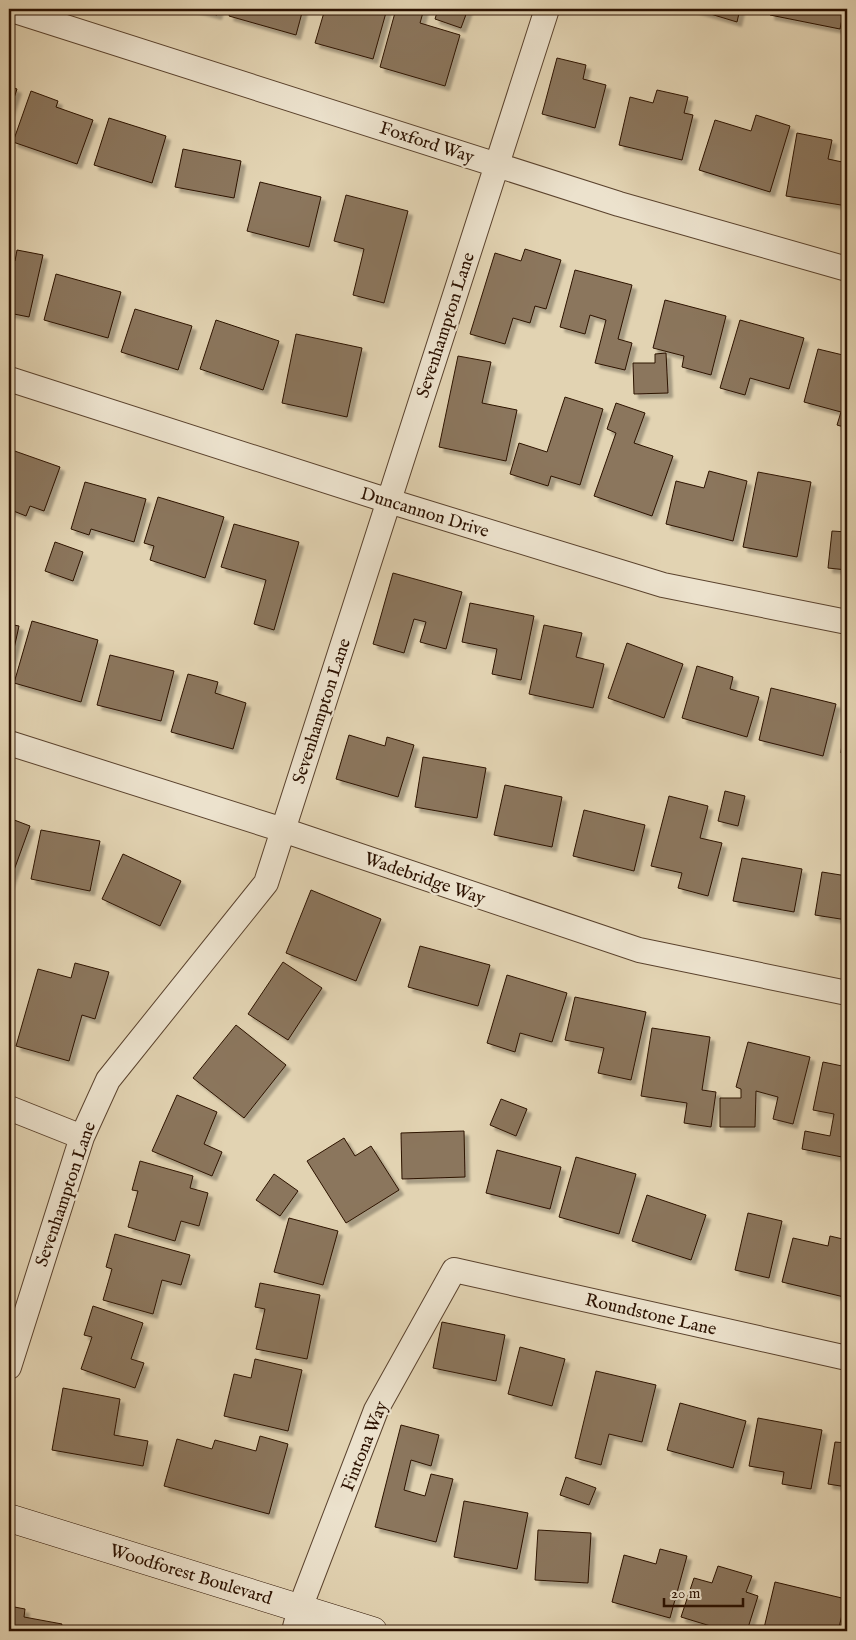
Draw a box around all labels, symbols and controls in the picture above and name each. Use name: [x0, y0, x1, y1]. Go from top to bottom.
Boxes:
street label: Foxford Way: [376, 117, 477, 170]
street label: Sevenhampton Lane: [412, 250, 481, 401]
street label: Duncannon Drive: [358, 483, 492, 544]
street label: Sevenhampton Lane: [288, 636, 357, 787]
street label: Wadebridge Way: [361, 848, 488, 911]
street label: Sevenhampton Lane: [31, 1119, 102, 1270]
street label: Roundstone Lane: [583, 1289, 719, 1342]
street label: Fintona Way: [337, 1398, 394, 1495]
street label: Woodforest Boulevard: [107, 1540, 275, 1611]
scale bar: [664, 1575, 742, 1607]
text: 20 m: [671, 1584, 701, 1603]

